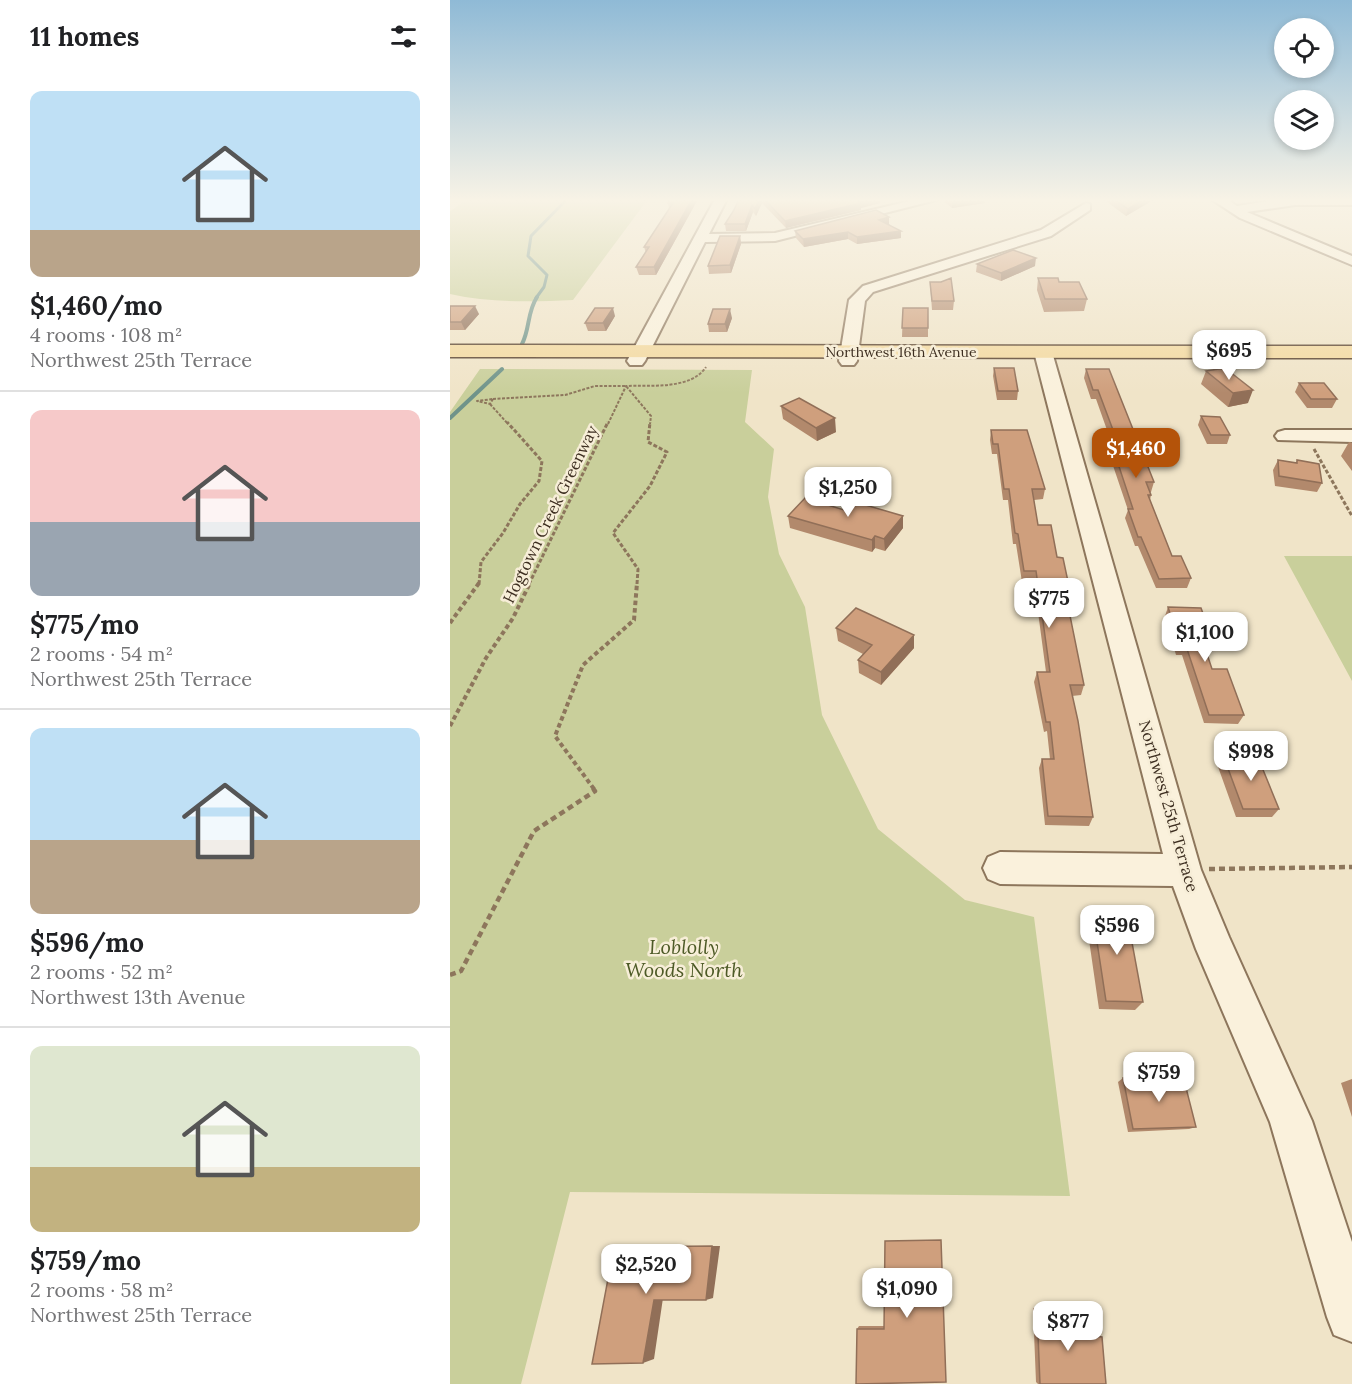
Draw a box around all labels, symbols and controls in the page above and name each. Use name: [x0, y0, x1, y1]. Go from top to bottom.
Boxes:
map controls: [1274, 18, 1334, 150]
button: locate: [1274, 18, 1334, 78]
text: 11 homes: [30, 20, 139, 53]
icon: filters: [387, 20, 420, 53]
button: layers: [1274, 90, 1334, 150]
icon: home: [171, 130, 279, 238]
text: $1,460/mo: [30, 289, 162, 322]
text: 4 rooms · 108 m²: [30, 322, 182, 347]
pin: $695: [1193, 330, 1265, 381]
text: $695: [1206, 337, 1252, 362]
street label: Northwest 16th Avenue: [825, 343, 977, 361]
text: Northwest 25th Terrace: [30, 347, 252, 372]
street label: Hogtown Creek Greenway: [498, 421, 602, 606]
pin: $1,460: [1087, 428, 1185, 479]
text: $1,460: [1106, 435, 1166, 460]
icon: home: [171, 449, 279, 557]
pin: $1,250: [799, 467, 897, 518]
text: $1,250: [818, 474, 878, 499]
pin: $775: [1013, 578, 1085, 629]
text: $775: [1028, 585, 1070, 610]
text: $775/mo: [30, 608, 139, 641]
pin: $1,100: [1156, 612, 1254, 663]
text: $1,100: [1176, 619, 1234, 644]
text: 2 rooms · 54 m²: [30, 641, 173, 666]
text: Northwest 25th Terrace: [30, 666, 252, 691]
street label: Northwest 25th Terrace: [1135, 718, 1203, 895]
pin: $998: [1215, 731, 1287, 782]
text: $998: [1228, 738, 1274, 763]
icon: home: [171, 767, 279, 875]
pin: $596: [1081, 905, 1153, 956]
text: $596: [1094, 912, 1140, 937]
text: $596/mo: [30, 926, 144, 959]
park label: Loblolly Woods North: [625, 934, 743, 982]
text: 2 rooms · 52 m²: [30, 959, 173, 984]
text: Northwest 13th Avenue: [30, 984, 245, 1009]
pin: $759: [1123, 1052, 1195, 1103]
text: $759: [1137, 1059, 1181, 1084]
icon: home: [171, 1085, 279, 1193]
text: $759/mo: [30, 1244, 141, 1277]
pin: $2,520: [597, 1244, 695, 1295]
text: $2,520: [615, 1251, 677, 1276]
pin: $1,090: [858, 1268, 956, 1319]
text: $1,090: [876, 1275, 938, 1300]
text: 2 rooms · 58 m²: [30, 1277, 174, 1302]
pin: $877: [1032, 1301, 1104, 1352]
text: Northwest 25th Terrace: [30, 1302, 252, 1327]
text: $877: [1047, 1308, 1089, 1333]

